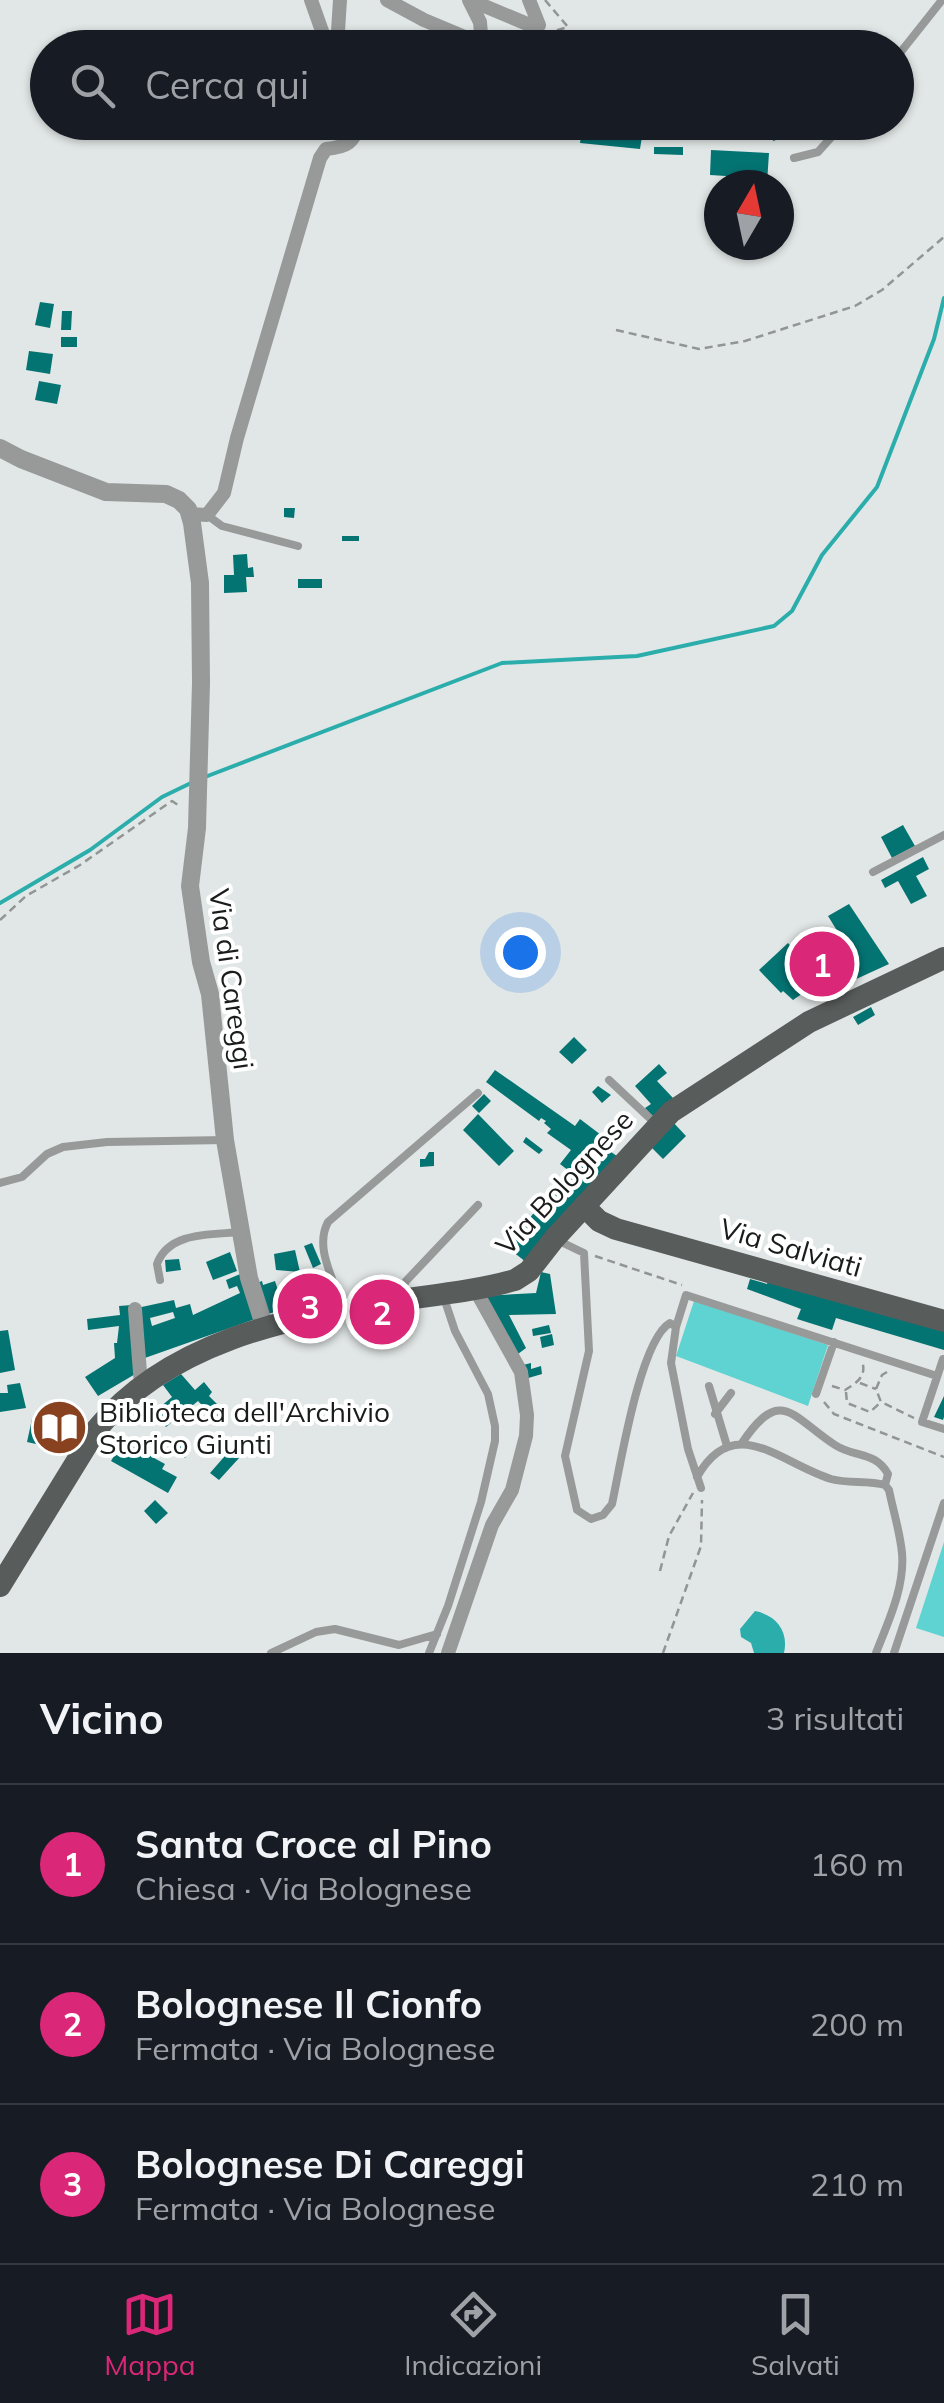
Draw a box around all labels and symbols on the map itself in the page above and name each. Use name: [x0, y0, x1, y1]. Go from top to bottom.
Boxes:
north arrow: [704, 170, 794, 260]
street label: Via di Careggi: [202, 886, 262, 1072]
pin: 1: [790, 926, 854, 1002]
your location: [495, 927, 546, 978]
street label: Via Bolognese: [488, 1102, 640, 1262]
street label: Via Salviati: [716, 1210, 866, 1284]
pin: 3: [278, 1268, 342, 1344]
pin: 2: [350, 1274, 414, 1350]
place label: Biblioteca dell'Archivio Storico Giunti: [99, 1394, 390, 1461]
library icon: Biblioteca dell'Archivio Storico Giunti: [30, 1397, 90, 1457]

